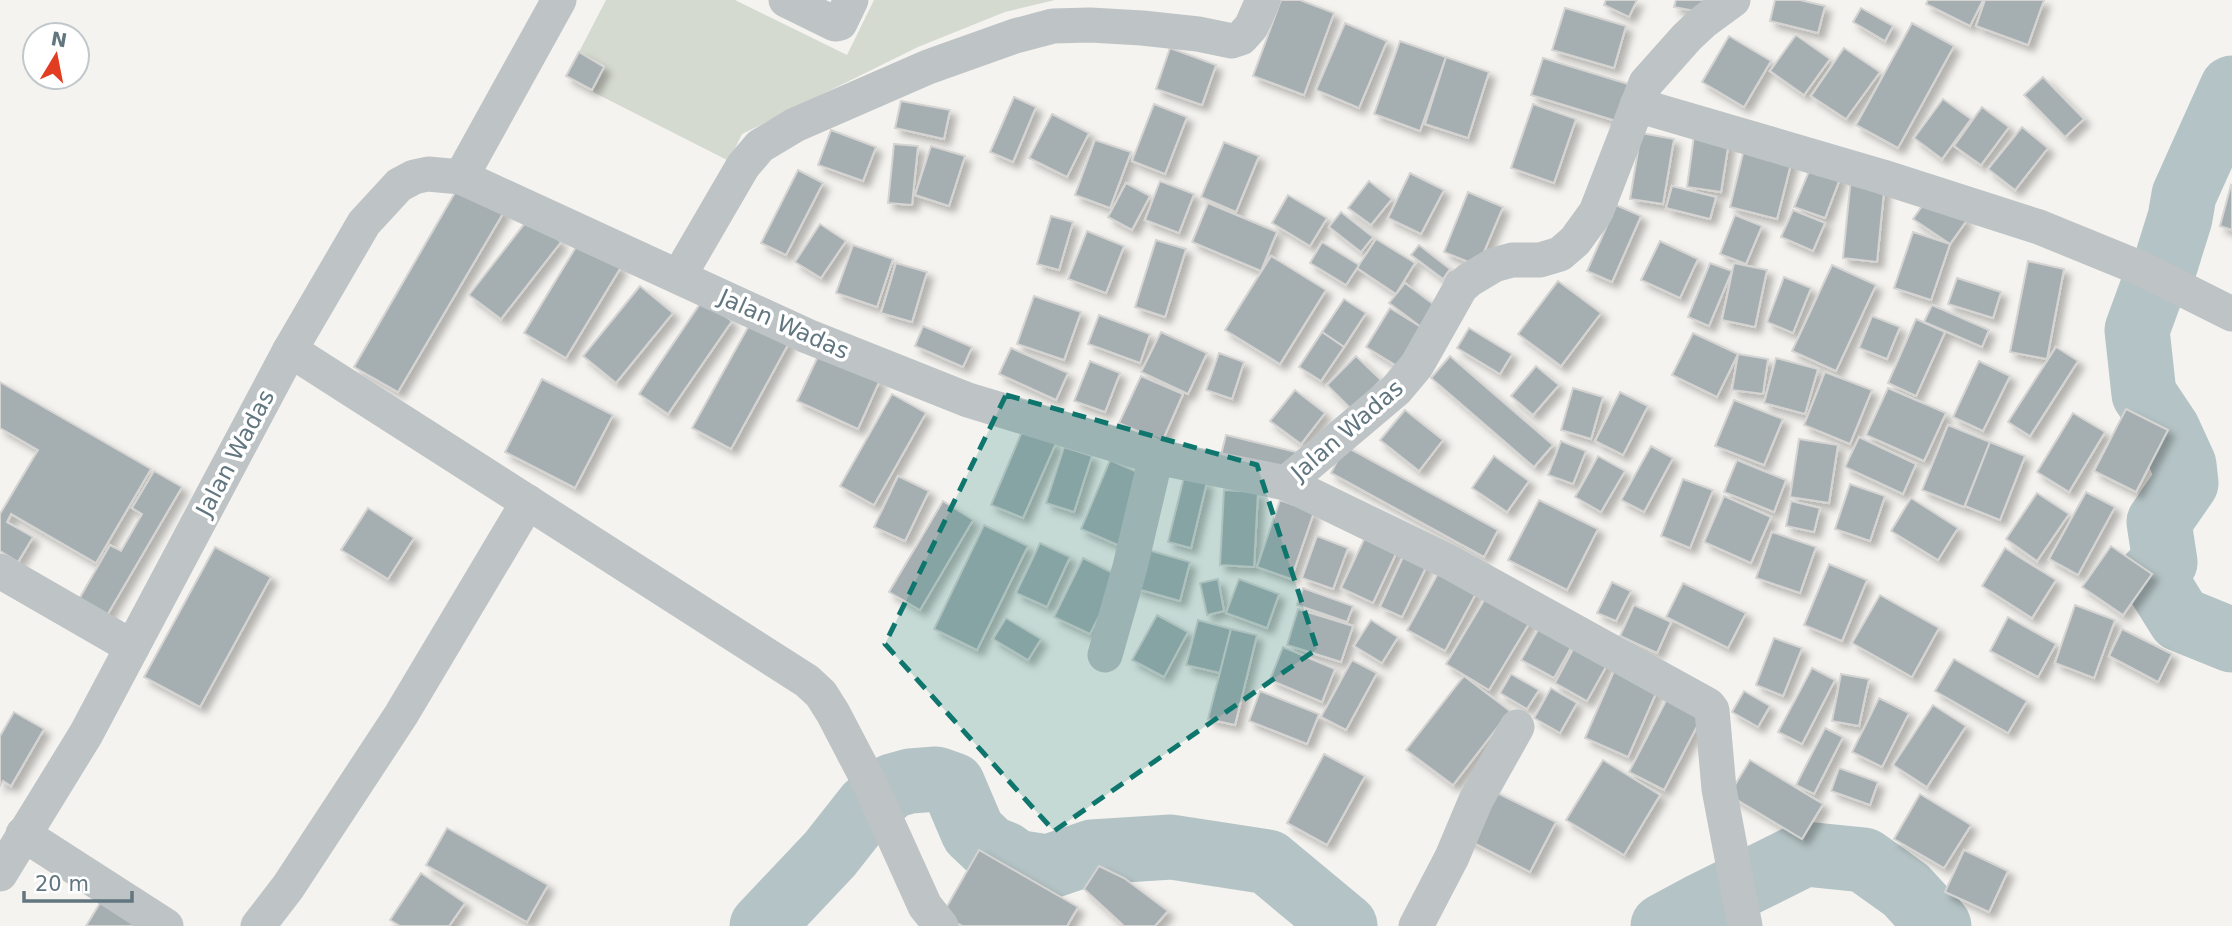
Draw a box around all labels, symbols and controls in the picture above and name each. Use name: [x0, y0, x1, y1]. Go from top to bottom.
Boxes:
north arrow: [21, 21, 91, 91]
text: N: [49, 27, 69, 51]
street label: Jalan Wadas: [713, 283, 853, 364]
street label: Jalan Wadas: [1284, 374, 1408, 487]
street label: Jalan Wadas: [190, 385, 279, 522]
scale bar: [24, 860, 133, 904]
text: 20 m: [35, 872, 89, 896]

